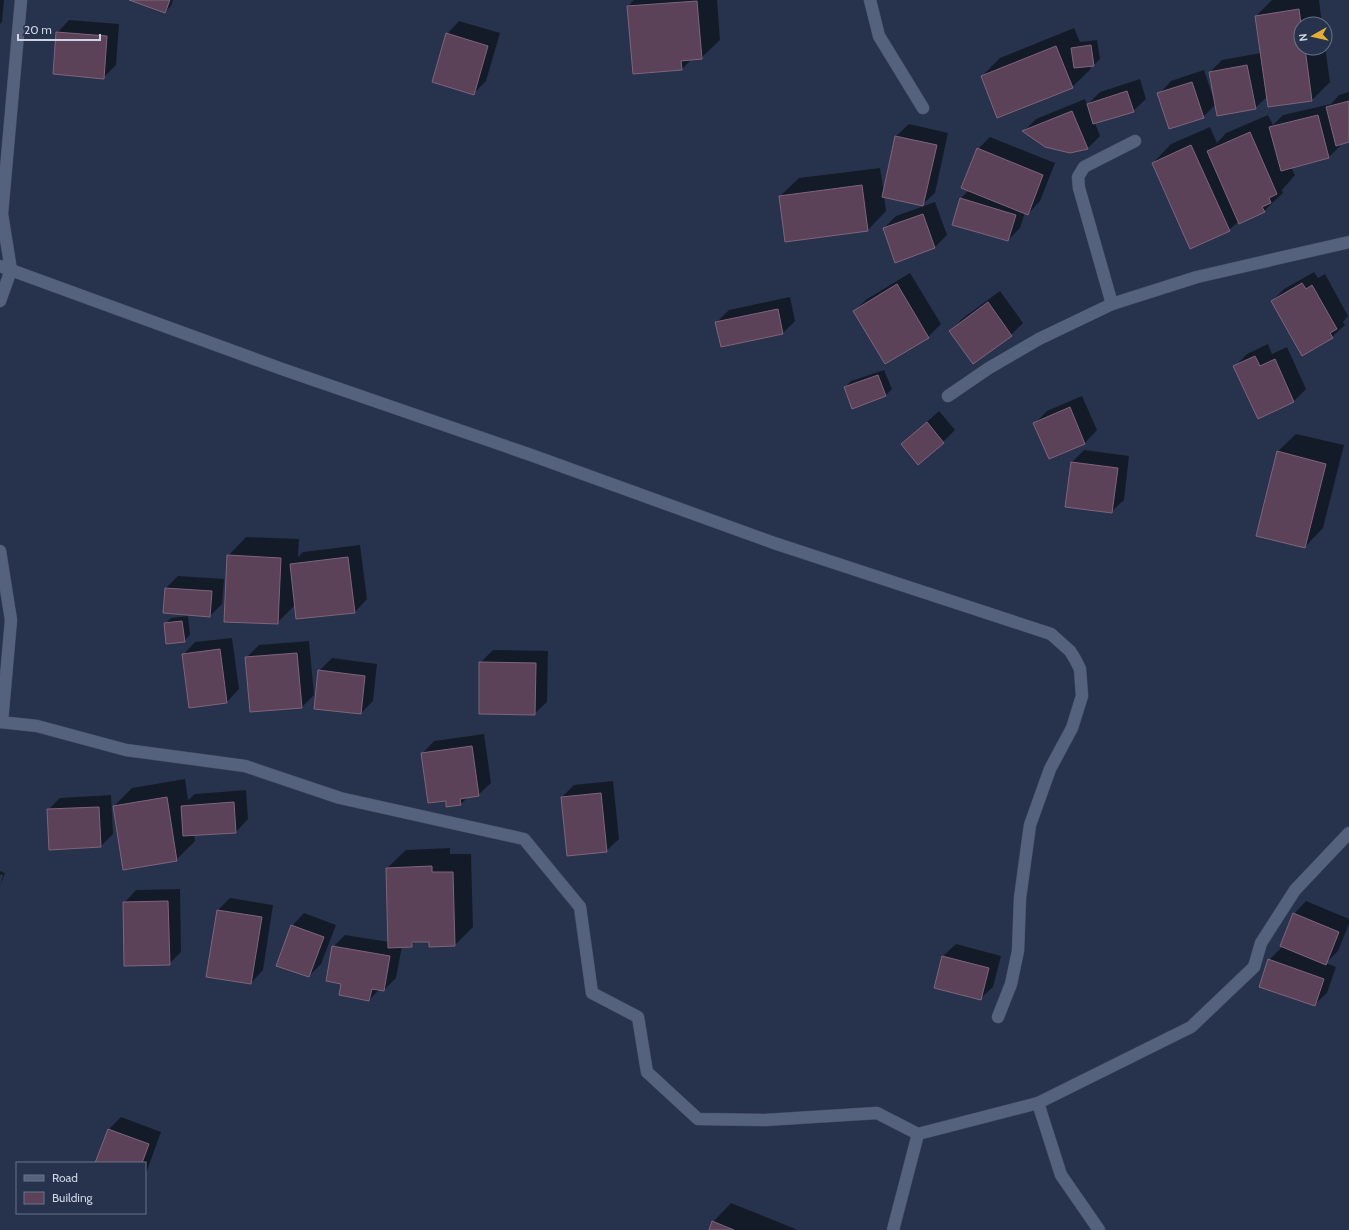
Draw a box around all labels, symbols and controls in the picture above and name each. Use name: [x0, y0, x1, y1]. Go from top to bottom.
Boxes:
scale bar: [18, 16, 100, 42]
north arrow: [1293, 16, 1333, 56]
text: 20 m: [24, 22, 52, 37]
text: N: [1296, 33, 1311, 42]
legend: [16, 1162, 146, 1214]
text: Road: [52, 1170, 78, 1185]
text: Building: [52, 1190, 94, 1205]

